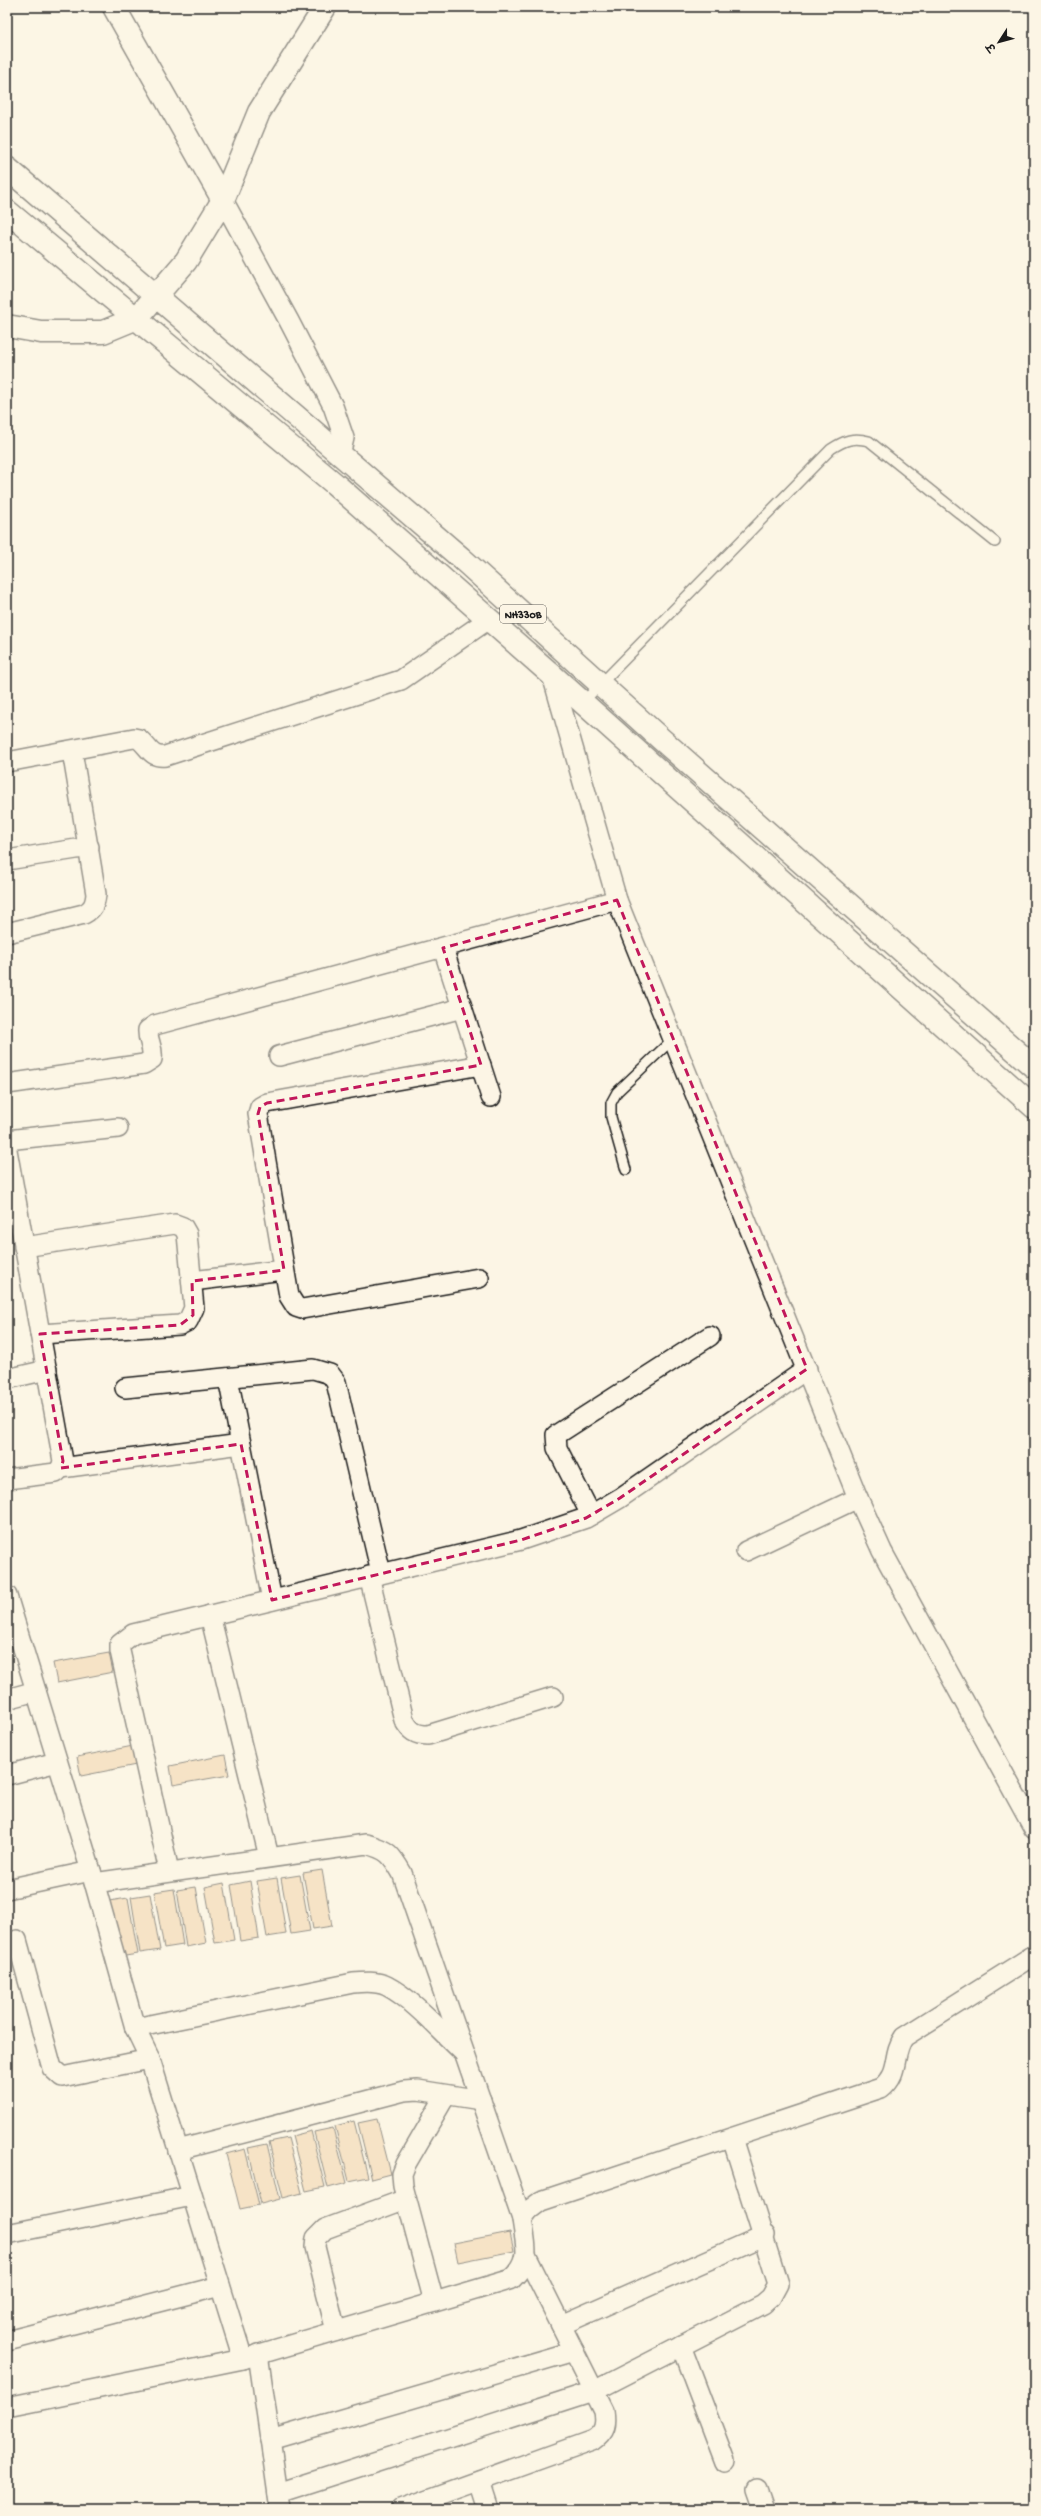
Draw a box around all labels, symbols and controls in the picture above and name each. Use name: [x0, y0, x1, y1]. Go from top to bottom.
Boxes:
north arrow: [979, 22, 1019, 62]
text: उ: [984, 39, 1000, 55]
road number: NH330B: [500, 605, 546, 623]

